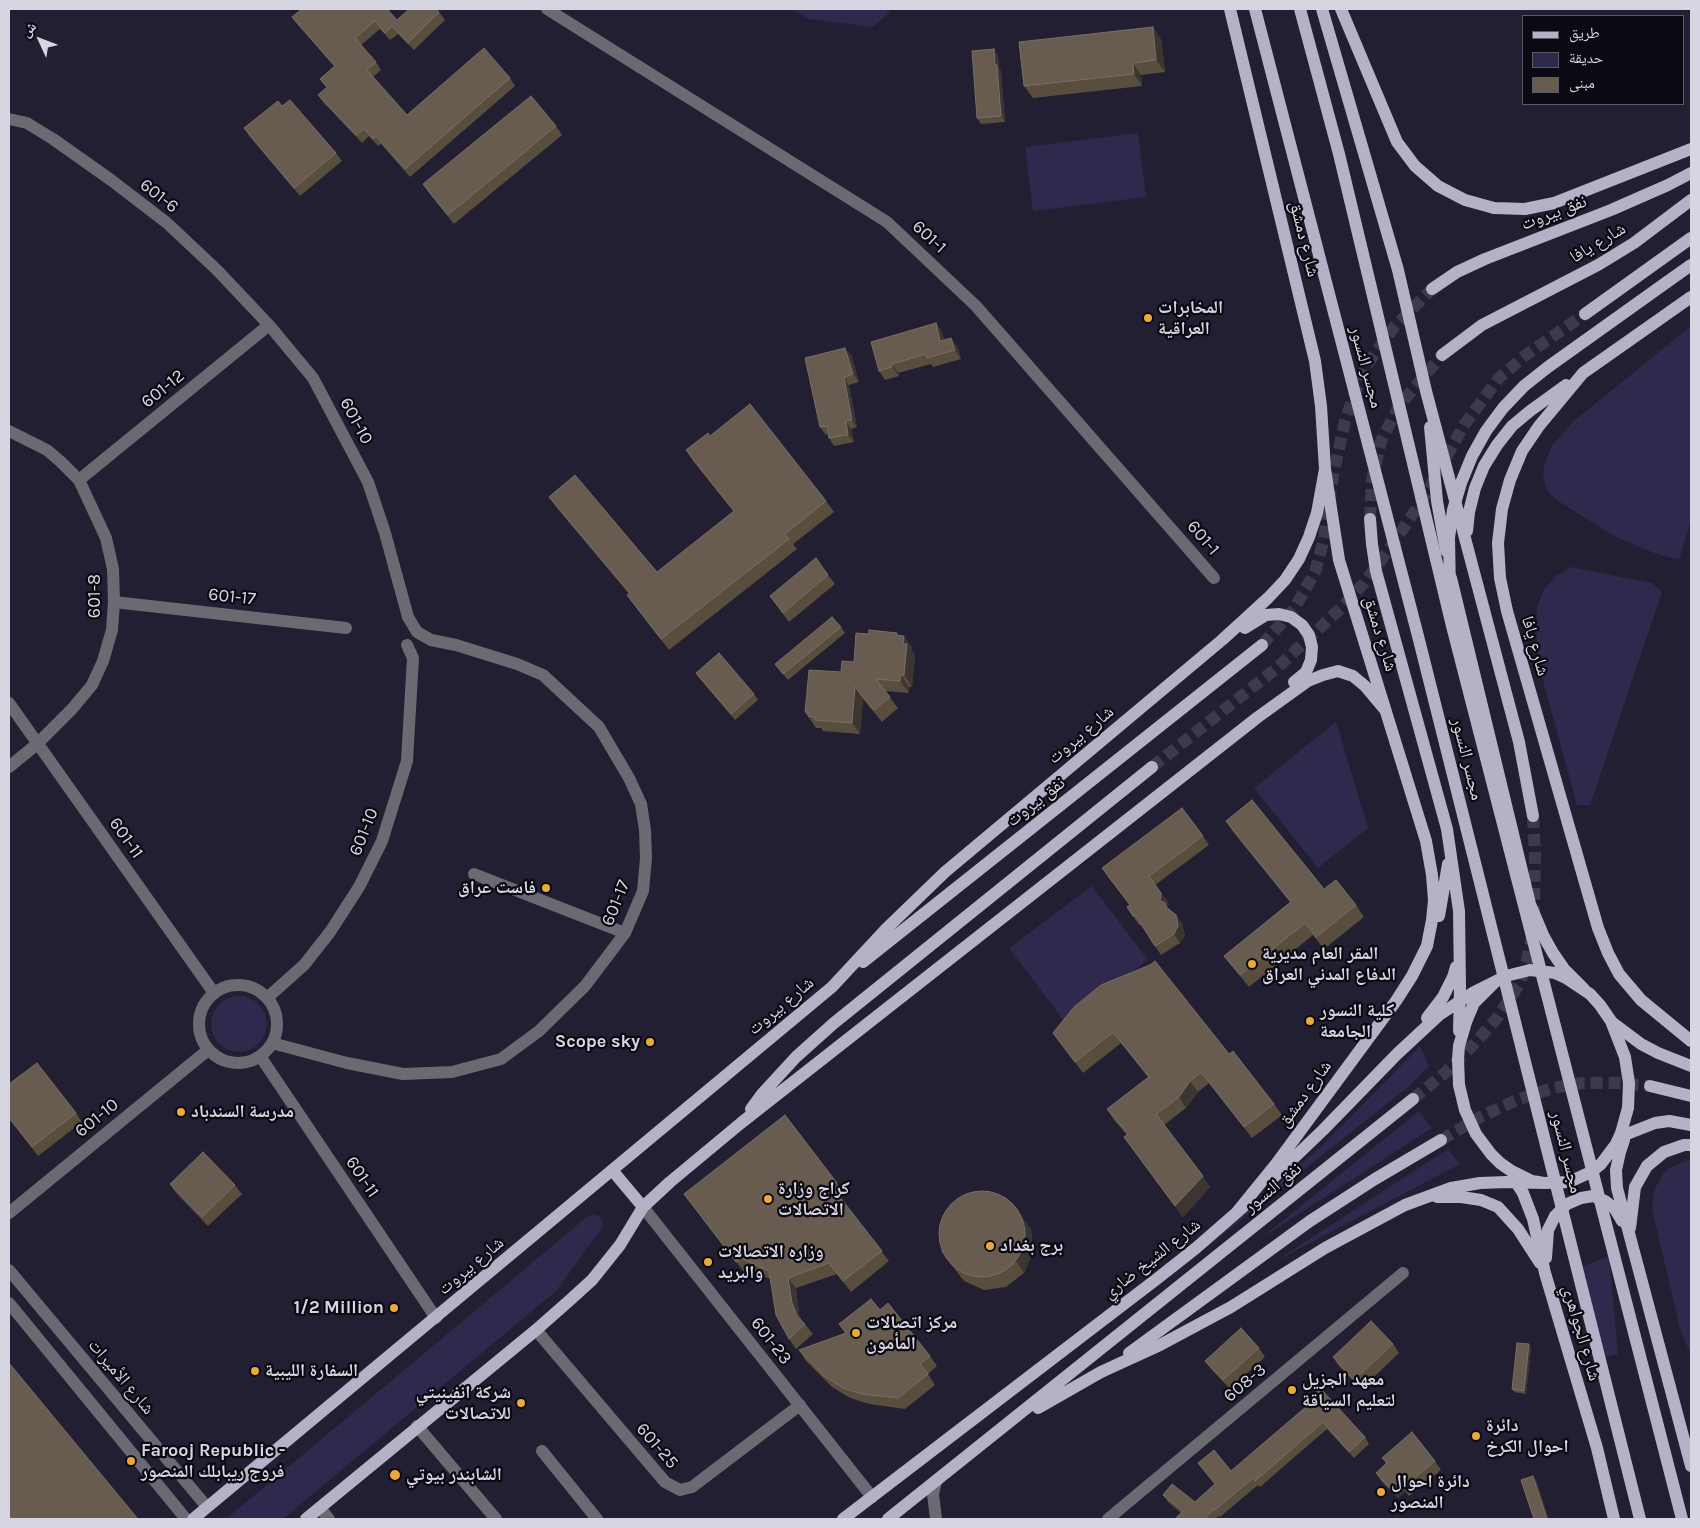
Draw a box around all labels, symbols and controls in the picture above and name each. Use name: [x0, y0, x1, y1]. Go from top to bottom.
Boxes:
north arrow: [15, 15, 65, 65]
legend: [1522, 15, 1685, 105]
text: ش: [17, 18, 40, 41]
text: طريق: [1569, 24, 1600, 42]
text: حديقة: [1569, 49, 1603, 67]
text: مبنى: [1569, 74, 1595, 92]
street label: 601-6: [135, 174, 183, 218]
street label: نفق بيروت: [1518, 191, 1590, 235]
street label: شارع دمشق: [1284, 199, 1324, 279]
street label: 601-1: [907, 216, 951, 258]
street label: شارع يافا: [1566, 218, 1630, 268]
place label: المخابرات العراقية: [1158, 297, 1223, 340]
marker: المخابرات العراقية: [1142, 312, 1154, 324]
street label: مجسر النسور: [1345, 323, 1387, 411]
street label: 601-12: [137, 365, 189, 413]
street label: 601-10: [335, 394, 377, 448]
street label: 601-1: [1182, 516, 1224, 560]
street label: 601-8: [84, 574, 106, 618]
street label: 601-17: [207, 584, 257, 610]
street label: شارع دمشق: [1358, 594, 1402, 674]
street label: شارع يافا: [1516, 614, 1554, 678]
street label: شارع بيروت: [1044, 701, 1118, 769]
street label: مجسر النسور: [1446, 715, 1488, 803]
street label: نفق بيروت: [1002, 772, 1070, 832]
street label: 601-10: [345, 805, 383, 859]
street label: 601-11: [104, 813, 148, 863]
place label: فاست عراق: [458, 877, 536, 899]
street label: 601-17: [597, 877, 635, 929]
marker: فاست عراق: [540, 882, 552, 894]
place label: المقر العام مديرية الدفاع المدني العراق: [1262, 943, 1396, 986]
marker: المقر العام مديرية الدفاع المدني العراق: [1246, 958, 1258, 970]
street label: شارع بيروت: [744, 972, 818, 1040]
place label: كلية النسور الجامعة: [1320, 1000, 1394, 1042]
marker: كلية النسور الجامعة: [1304, 1015, 1316, 1027]
place label: Scope sky: [555, 1031, 640, 1053]
marker: Scope sky: [644, 1036, 656, 1048]
street label: شارع دمشق: [1273, 1056, 1337, 1132]
street label: 601-10: [71, 1094, 123, 1142]
place label: مدرسة السندباد: [191, 1101, 294, 1123]
marker: مدرسة السندباد: [175, 1106, 187, 1118]
street label: مجسر النسور: [1545, 1108, 1587, 1196]
street label: 601-11: [340, 1152, 384, 1202]
street label: نفق النسور: [1240, 1158, 1306, 1218]
place label: كراج وزارة الاتصالات: [778, 1178, 850, 1220]
marker: كراج وزارة الاتصالات: [762, 1193, 774, 1205]
street label: شارع الشيخ ضاري: [1099, 1214, 1205, 1304]
street label: شارع بيروت: [434, 1232, 508, 1300]
place label: برج بغداد: [1000, 1235, 1063, 1257]
marker: برج بغداد: [984, 1240, 996, 1252]
place label: وزاره الاتصالات والبريد: [718, 1241, 824, 1284]
marker: وزاره الاتصالات والبريد: [702, 1256, 714, 1268]
street label: شارع الجواهري: [1557, 1283, 1605, 1383]
place label: 1/2 Million: [294, 1297, 384, 1319]
marker: 1/2 Million: [388, 1302, 400, 1314]
place label: مركز اتصالات المأمون: [866, 1312, 957, 1355]
street label: 601-23: [746, 1313, 796, 1369]
marker: مركز اتصالات المأمون: [850, 1327, 862, 1339]
street label: شارع الأميرات: [83, 1335, 159, 1419]
street label: 608-3: [1219, 1359, 1271, 1407]
place label: السفارة الليبية: [265, 1360, 358, 1382]
marker: السفارة الليبية: [249, 1365, 261, 1377]
place label: معهد الجزيل لتعليم السياقة: [1302, 1369, 1395, 1412]
place label: شركة انفينيتي للاتصالات: [416, 1382, 511, 1425]
marker: معهد الجزيل لتعليم السياقة: [1286, 1384, 1298, 1396]
marker: شركة انفينيتي للاتصالات: [515, 1397, 527, 1409]
place label: دائرة احوال الكرخ: [1486, 1415, 1569, 1458]
street label: 601-25: [631, 1419, 683, 1473]
marker: دائرة احوال الكرخ: [1470, 1430, 1482, 1442]
place label: Farooj Republic - فروج ريبابلك المنصور: [141, 1440, 286, 1482]
marker: Farooj Republic - فروج ريبابلك المنصور: [125, 1455, 137, 1467]
place label: الشابندر بيوتي: [406, 1464, 502, 1486]
marker: الشابندر بيوتي: [388, 1468, 402, 1482]
place label: دائرة احوال المنصور: [1391, 1471, 1470, 1514]
marker: دائرة احوال المنصور: [1375, 1486, 1387, 1498]

